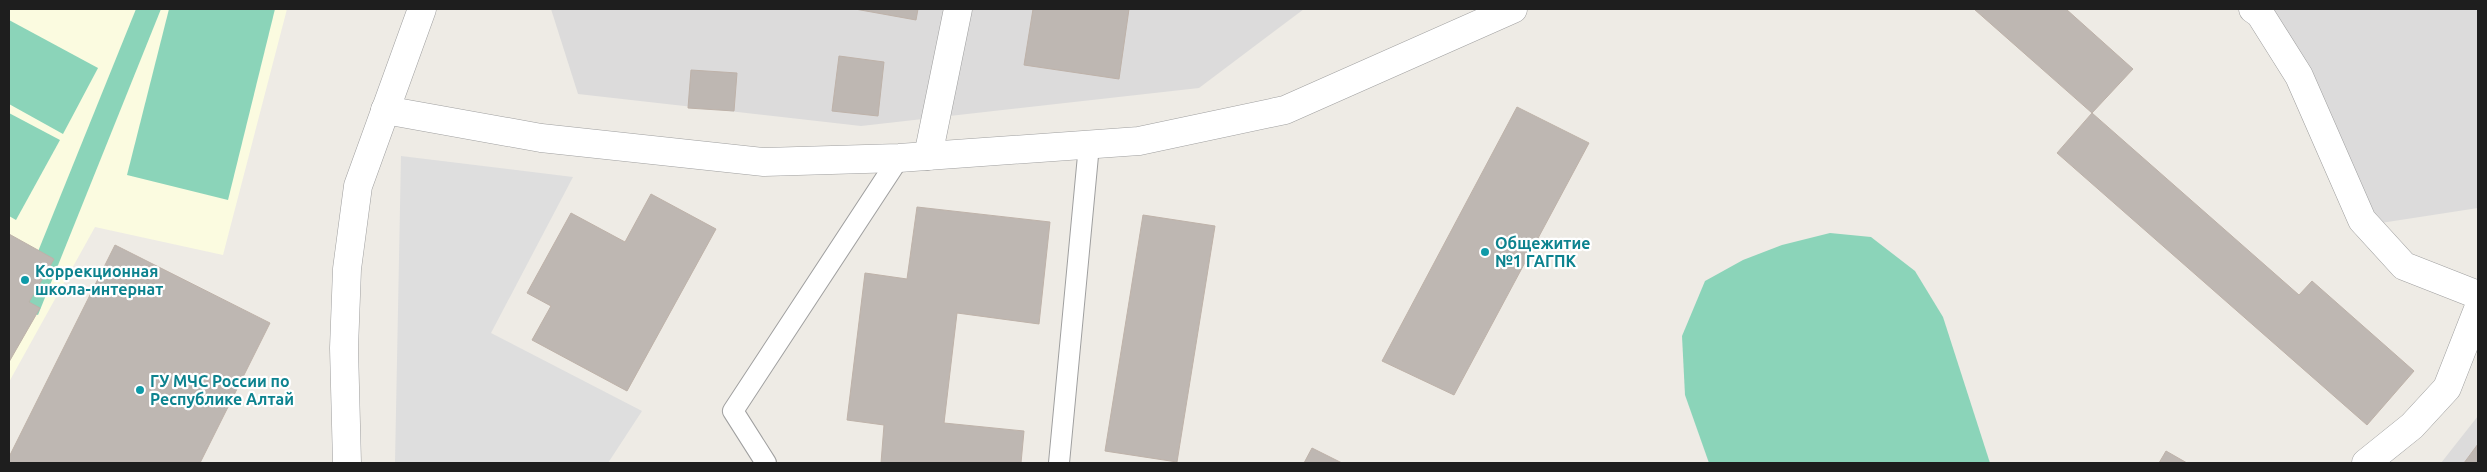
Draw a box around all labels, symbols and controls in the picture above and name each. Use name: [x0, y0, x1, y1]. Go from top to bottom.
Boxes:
place label: Общежитие №1 ГАГПК: [1495, 234, 1590, 270]
marker: Общежитие №1 ГАГПК: [1479, 246, 1491, 258]
place label: Коррекционная школа-интернат: [35, 262, 163, 298]
marker: Коррекционная школа-интернат: [19, 274, 31, 286]
place label: ГУ МЧС России по Республике Алтай: [150, 372, 294, 408]
marker: ГУ МЧС России по Республике Алтай: [134, 384, 146, 396]

